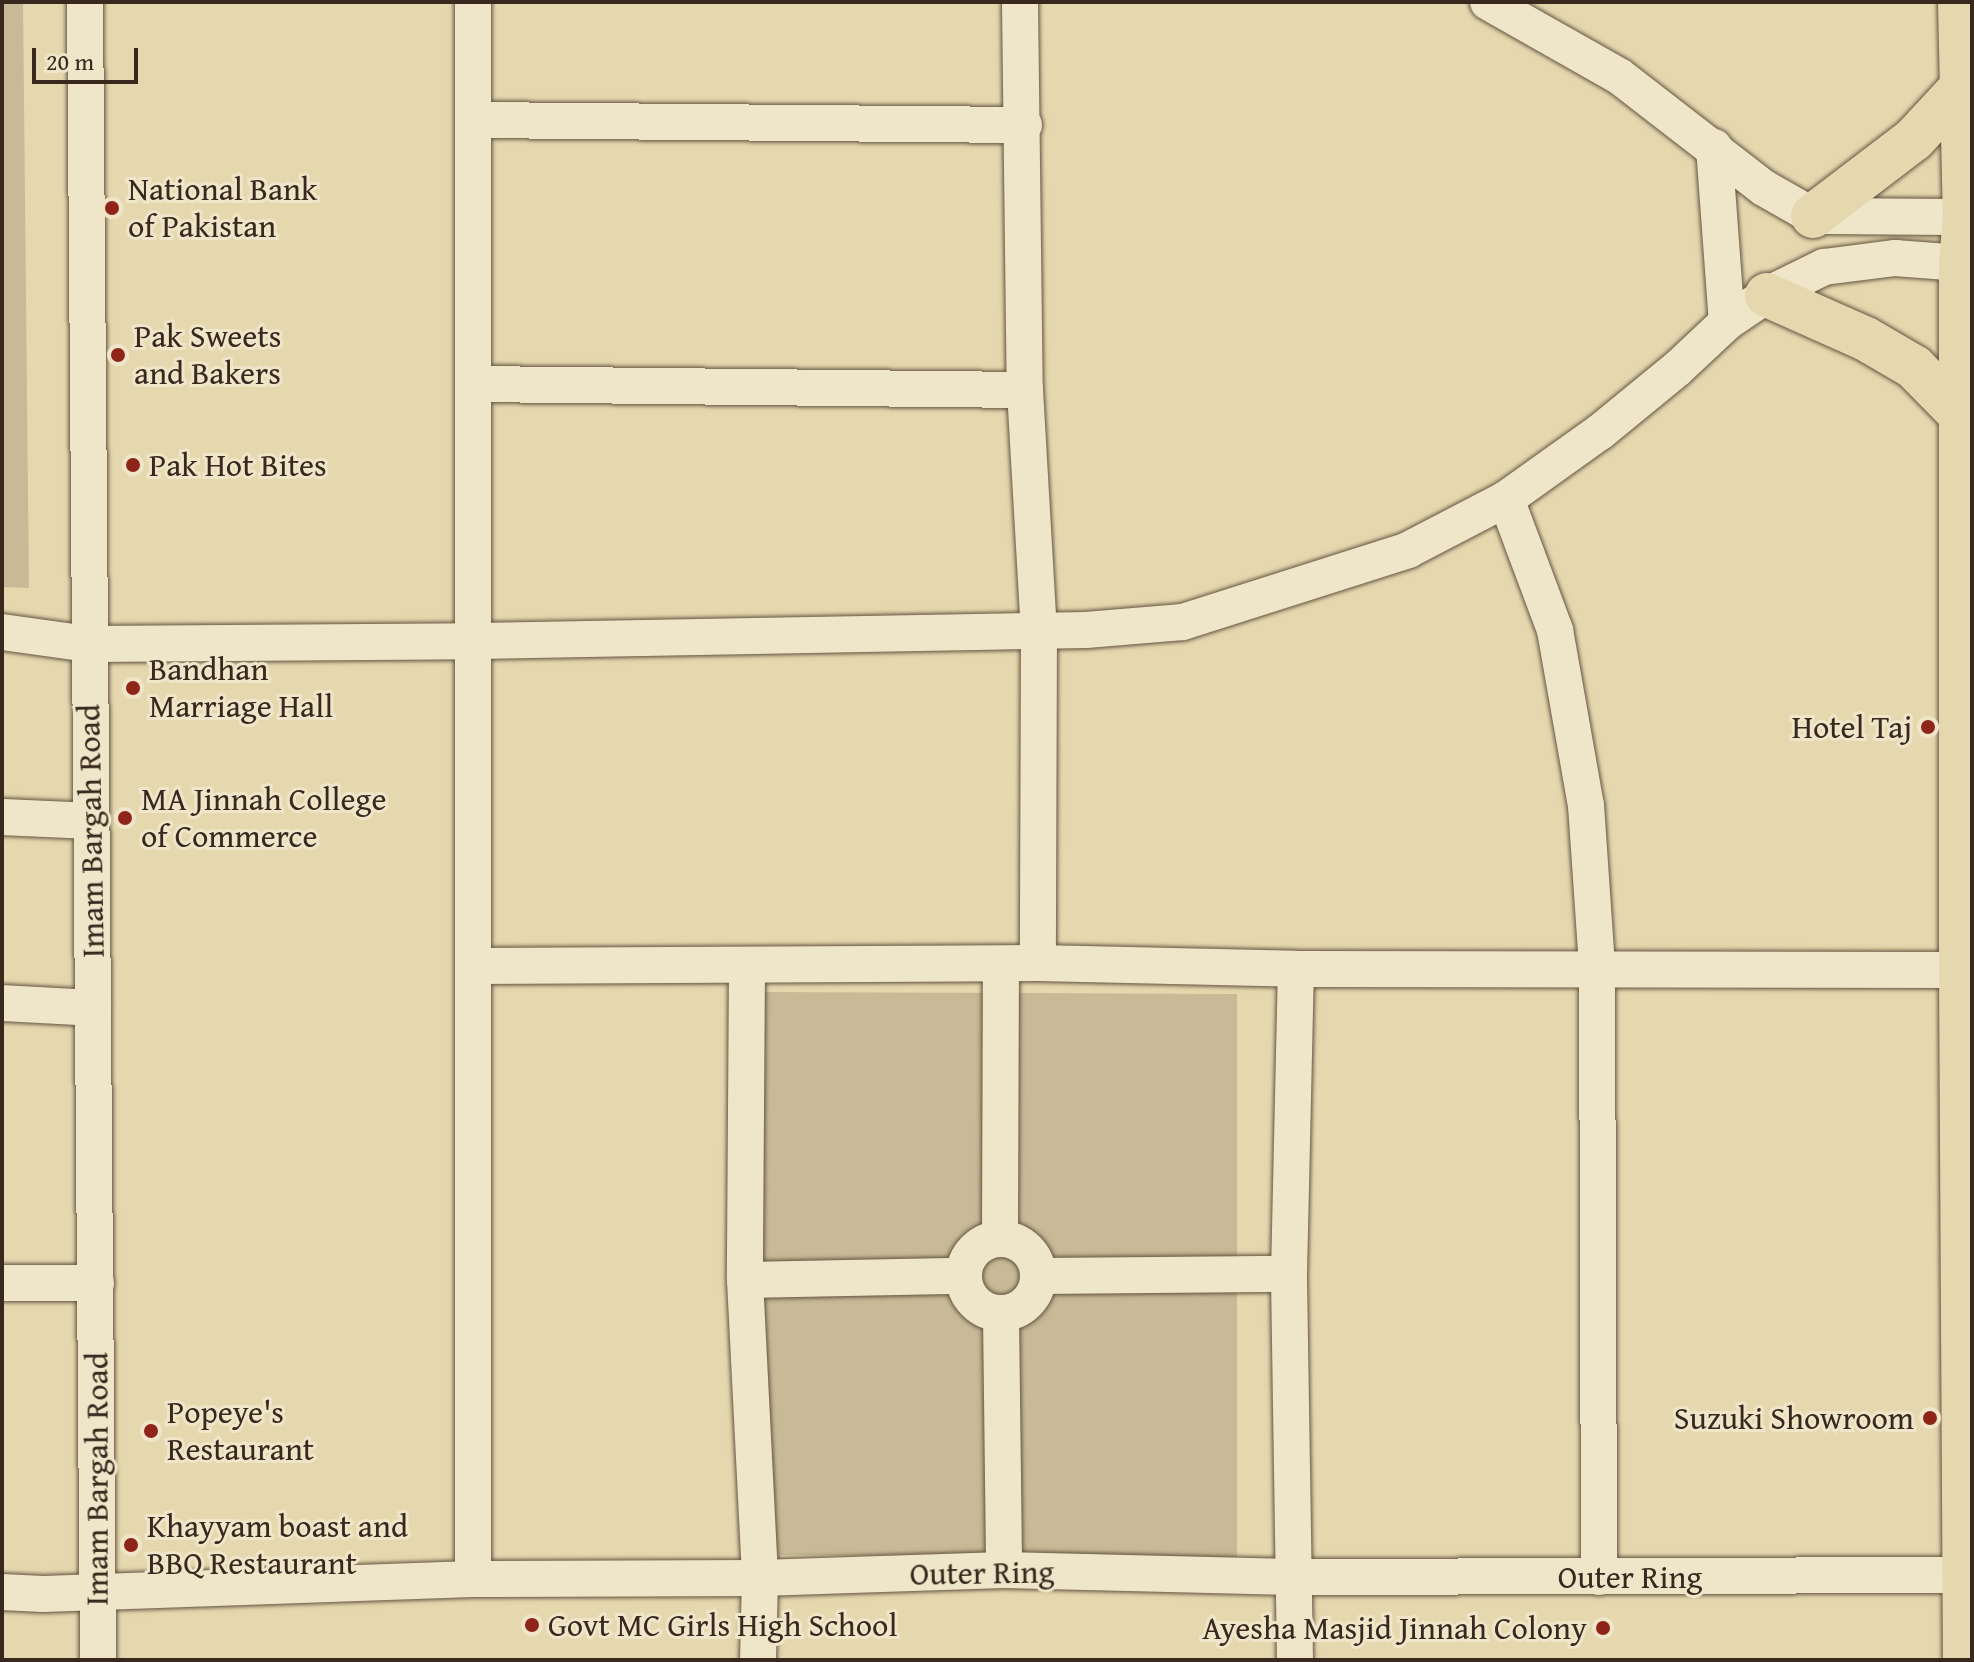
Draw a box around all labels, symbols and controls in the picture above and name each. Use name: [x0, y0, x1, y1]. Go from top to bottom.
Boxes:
scale bar: [36, 32, 142, 82]
text: 20 m: [46, 44, 94, 79]
place label: National Bank of Pakistan: [128, 171, 317, 246]
marker: National Bank of Pakistan: [103, 199, 121, 217]
place label: Pak Sweets and Bakers: [134, 318, 281, 393]
marker: Pak Sweets and Bakers: [109, 346, 127, 364]
place label: Pak Hot Bites: [149, 446, 327, 484]
marker: Pak Hot Bites: [124, 456, 142, 474]
place label: Bandhan Marriage Hall: [149, 651, 333, 726]
marker: Bandhan Marriage Hall: [124, 679, 142, 697]
street label: Imam Bargah Road: [70, 704, 112, 958]
place label: Hotel Taj: [1792, 708, 1912, 746]
marker: Hotel Taj: [1919, 718, 1937, 736]
place label: MA Jinnah College of Commerce: [141, 781, 386, 856]
marker: MA Jinnah College of Commerce: [116, 809, 134, 827]
street label: Imam Bargah Road: [78, 1352, 116, 1606]
place label: Popeye's Restaurant: [167, 1394, 314, 1469]
place label: Suzuki Showroom: [1674, 1399, 1914, 1437]
marker: Suzuki Showroom: [1921, 1409, 1939, 1427]
marker: Popeye's Restaurant: [142, 1422, 160, 1440]
place label: Khayyam boast and BBQ Restaurant: [147, 1508, 408, 1583]
marker: Khayyam boast and BBQ Restaurant: [122, 1536, 140, 1554]
street label: Outer Ring: [909, 1553, 1055, 1593]
street label: Outer Ring: [1558, 1558, 1702, 1596]
place label: Govt MC Girls High School: [548, 1606, 897, 1644]
place label: Ayesha Masjid Jinnah Colony: [1202, 1609, 1587, 1647]
marker: Govt MC Girls High School: [523, 1616, 541, 1634]
marker: Ayesha Masjid Jinnah Colony: [1594, 1619, 1612, 1637]

